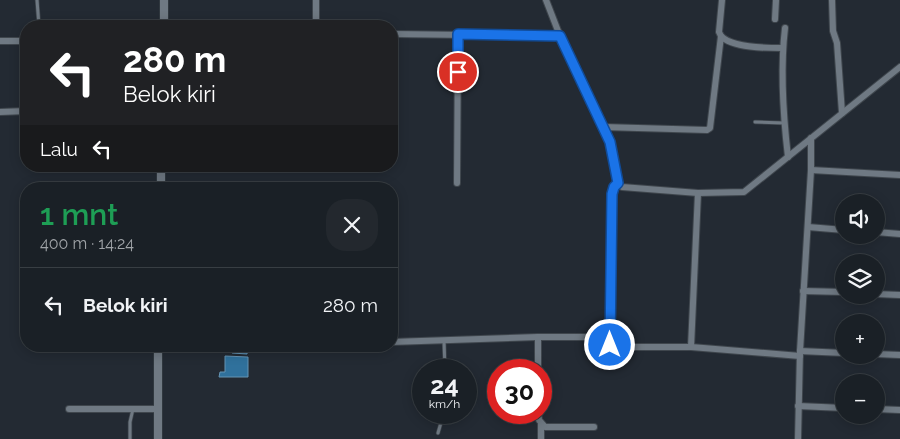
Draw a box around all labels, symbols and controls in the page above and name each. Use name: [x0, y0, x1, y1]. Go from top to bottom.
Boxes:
text: 280 m: [123, 39, 226, 80]
icon: left: [40, 40, 105, 105]
pin: [437, 51, 479, 93]
icon: arrive: [444, 58, 472, 86]
text: Belok kiri: [123, 81, 216, 107]
icon: left: [88, 135, 116, 163]
text: Lalu: [40, 138, 78, 160]
map controls: [835, 194, 885, 424]
button: sound: [835, 194, 885, 244]
text: 1 mnt: [40, 197, 118, 232]
button: close: [326, 199, 378, 251]
text: 400 m · 14:24: [40, 234, 134, 253]
button: layers: [835, 254, 885, 304]
icon: left: [40, 291, 68, 319]
text: Belok kiri: [83, 294, 168, 316]
text: 280 m: [323, 294, 378, 316]
button: +: [835, 314, 885, 364]
position arrow: [583, 318, 635, 370]
speed limit sign: 30: [487, 359, 552, 424]
text: 24: [430, 370, 459, 400]
button: −: [835, 374, 885, 424]
text: km/h: [429, 397, 460, 411]

